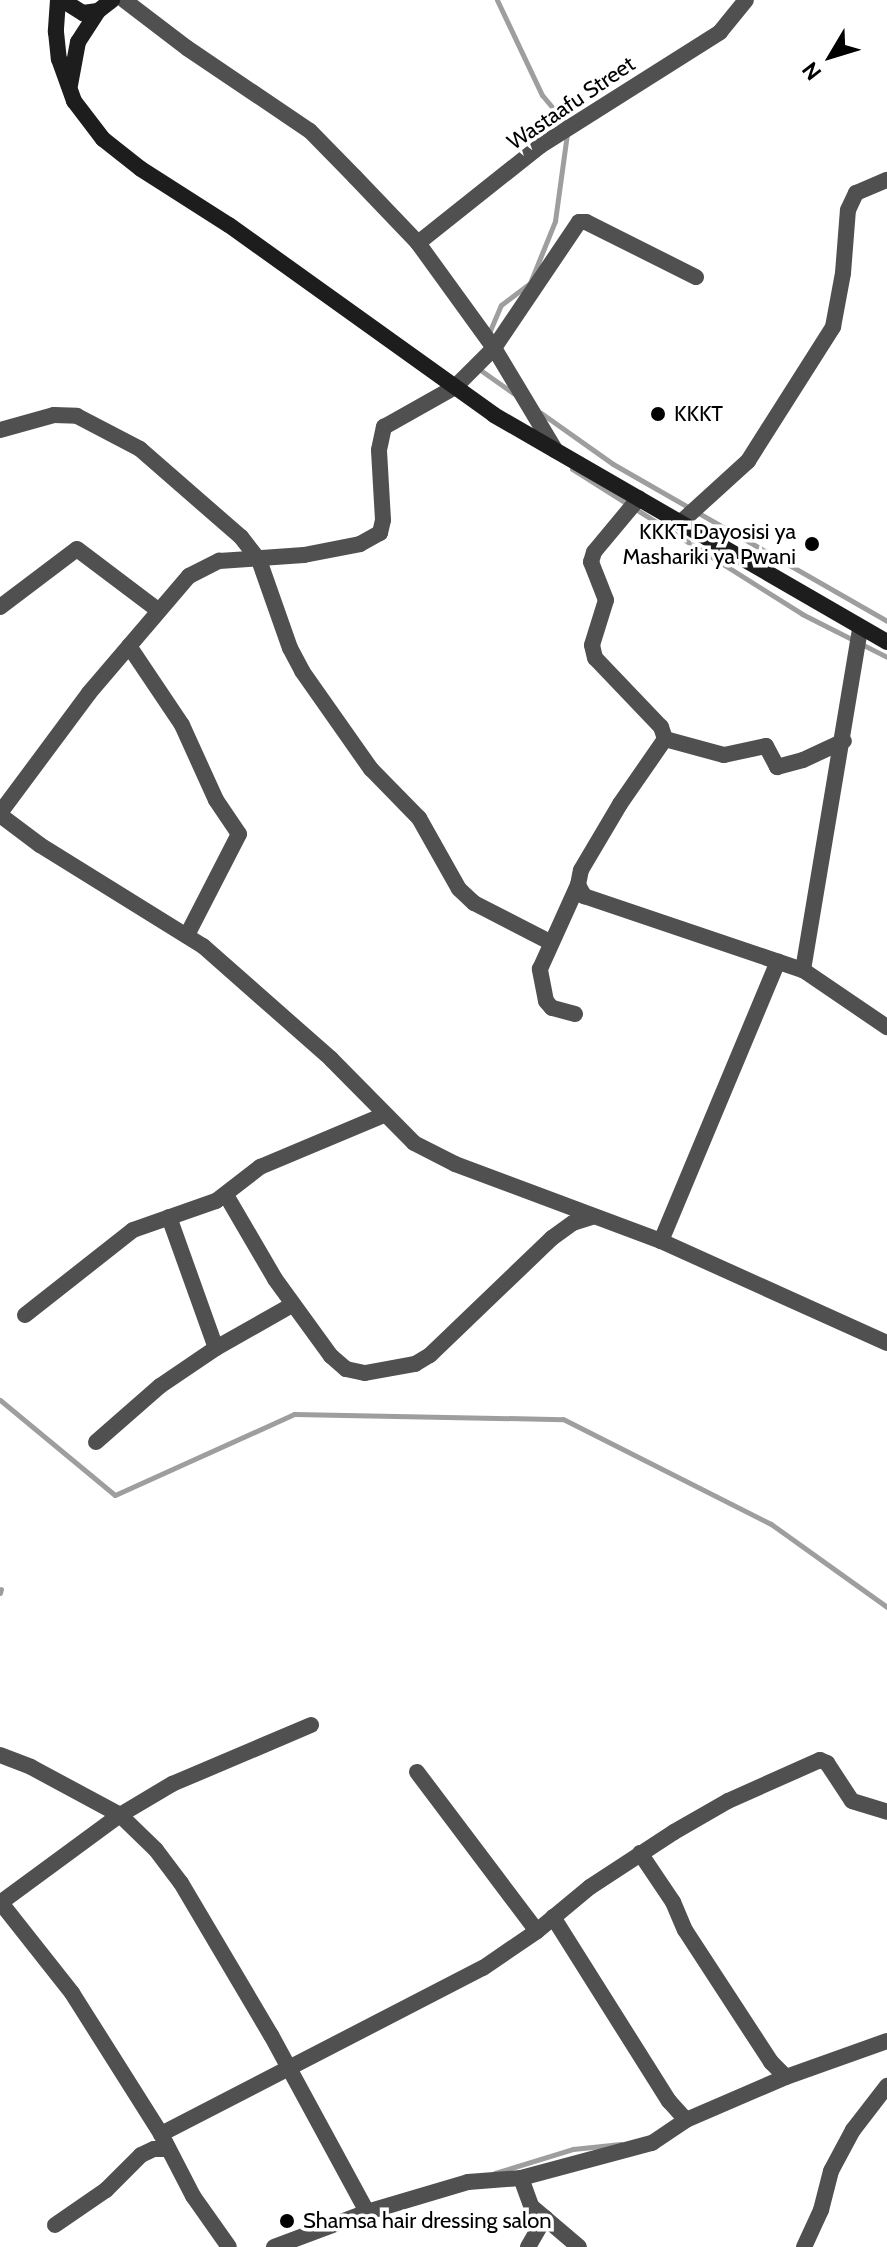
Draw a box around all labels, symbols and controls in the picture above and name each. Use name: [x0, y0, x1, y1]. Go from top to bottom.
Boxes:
north arrow: [791, 16, 871, 96]
street label: Wastaafu Street: [502, 51, 640, 155]
text: N: [796, 57, 827, 86]
place label: KKKT: [674, 401, 723, 427]
marker: KKKT: [649, 405, 667, 423]
place label: KKKT Dayosisi ya Mashariki ya Pwani: [623, 518, 796, 570]
marker: KKKT Dayosisi ya Mashariki ya Pwani: [803, 535, 821, 553]
place label: Shamsa hair dressing salon: [303, 2208, 552, 2234]
marker: Shamsa hair dressing salon: [278, 2212, 296, 2230]

